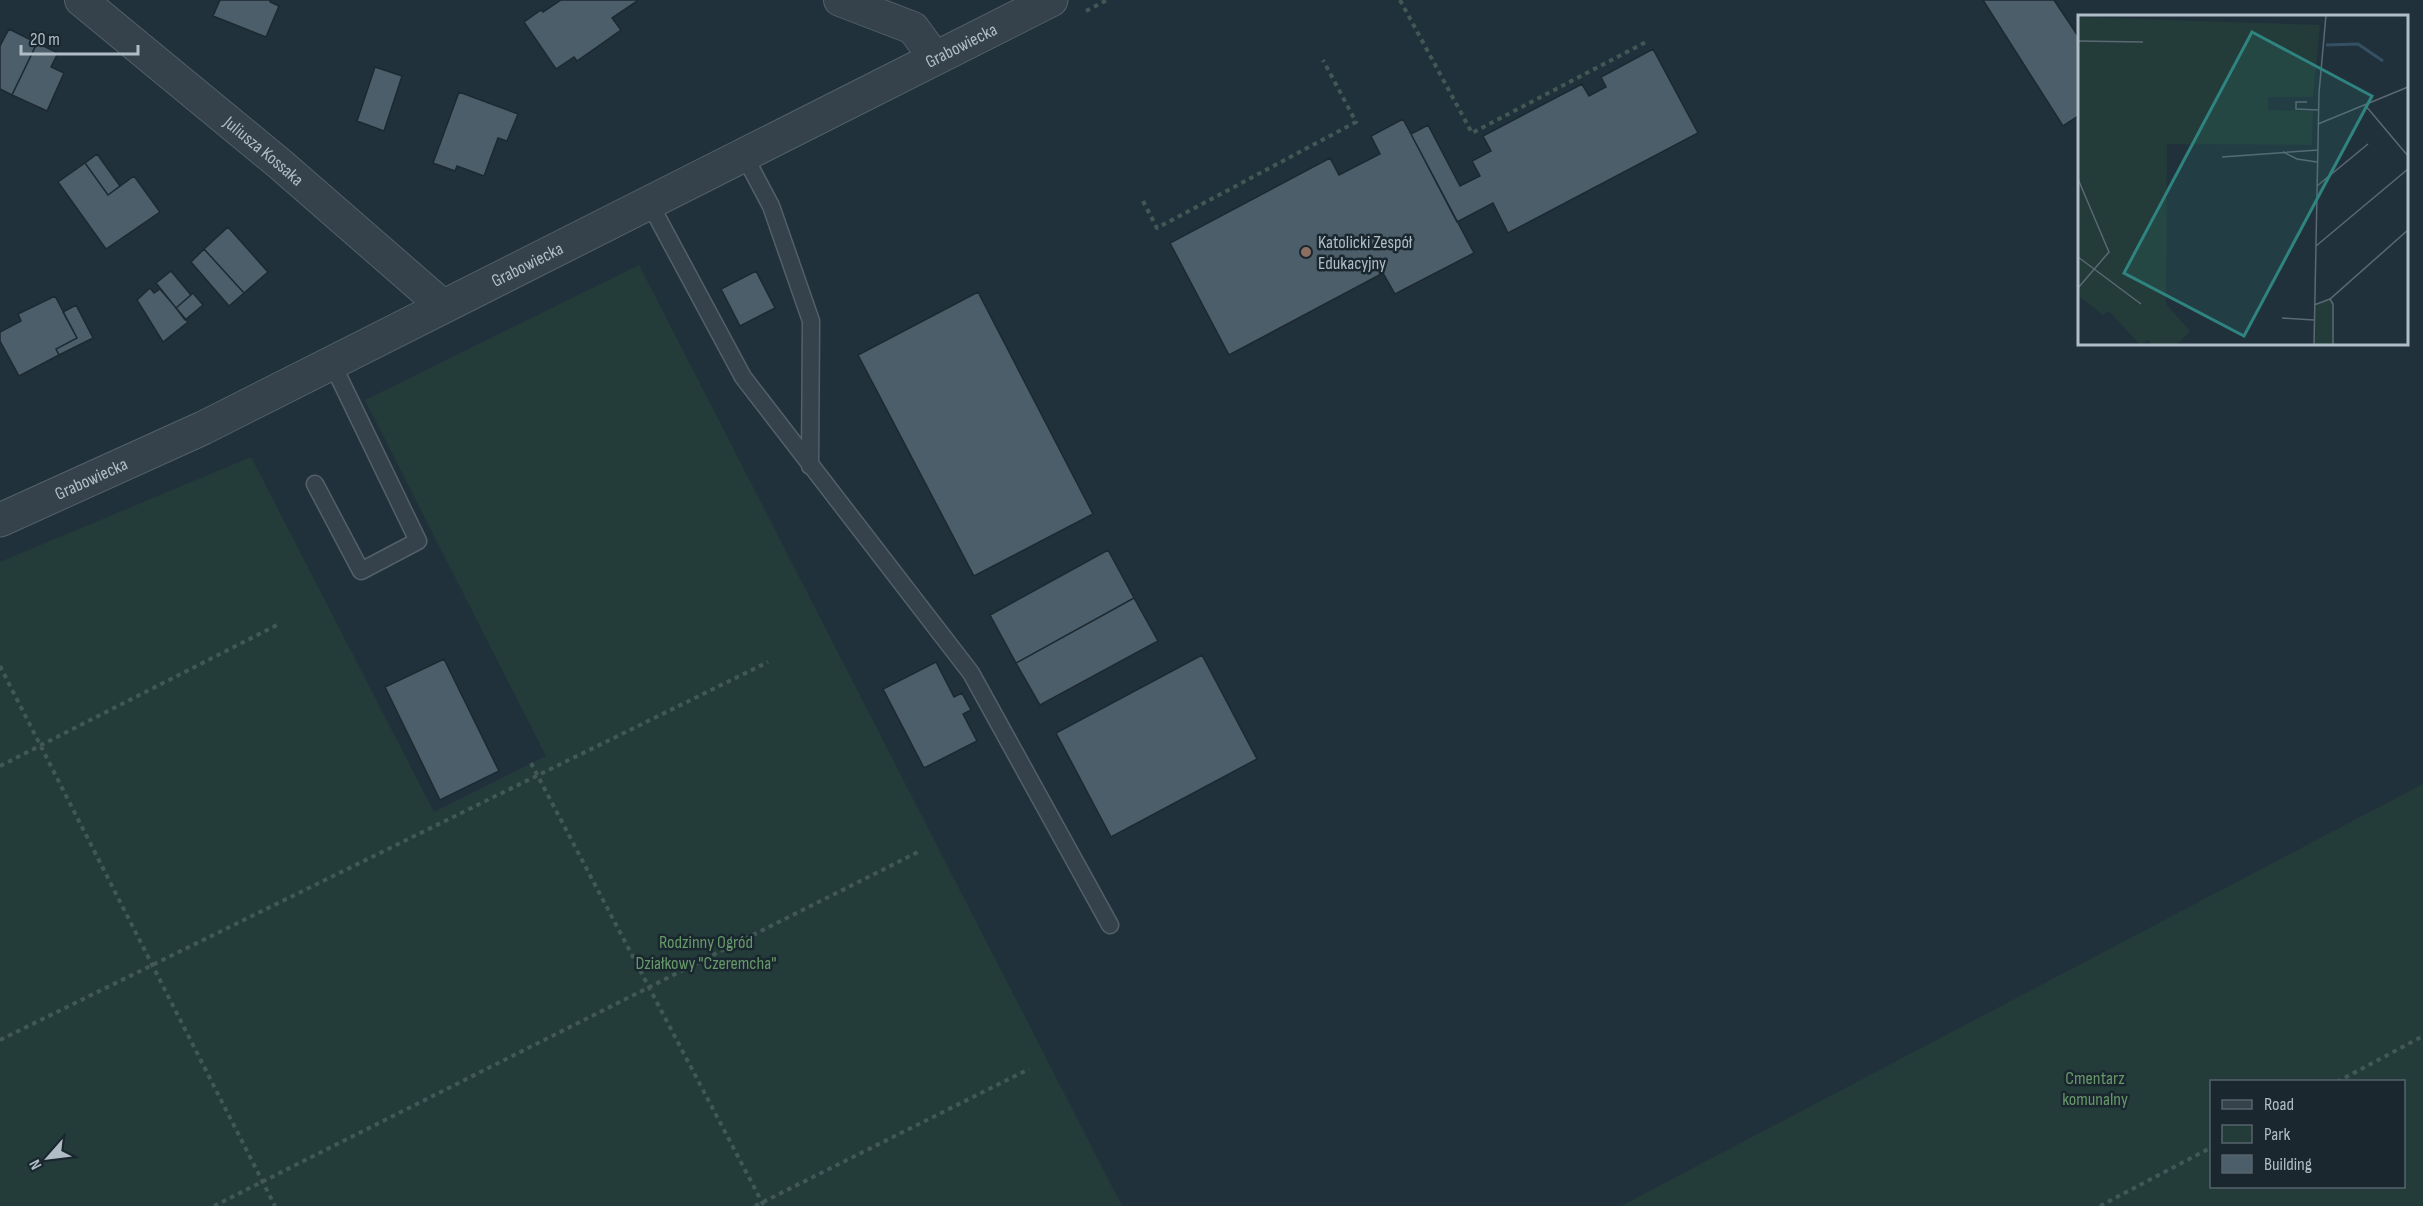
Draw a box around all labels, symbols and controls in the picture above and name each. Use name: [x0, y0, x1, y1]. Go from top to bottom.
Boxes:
inset map: [2078, 15, 2408, 345]
scale bar: [21, 18, 138, 56]
street label: Grabowiecka: [922, 19, 1001, 73]
text: 20 m: [30, 29, 60, 50]
street label: Juliusza Kossaka: [219, 111, 307, 191]
place label: Katolicki Zespół Edukacyjny: [1318, 232, 1413, 274]
street label: Grabowiecka: [488, 238, 567, 292]
marker: Katolicki Zespół Edukacyjny: [1299, 245, 1313, 259]
street label: Grabowiecka: [52, 454, 131, 505]
park label: Rodzinny Ogród Działkowy "Czeremcha": [636, 932, 776, 974]
park label: Cmentarz komunalny: [2062, 1068, 2128, 1110]
legend: [2210, 1080, 2405, 1188]
text: Road: [2264, 1094, 2294, 1115]
text: Park: [2264, 1124, 2290, 1145]
north arrow: [18, 1128, 78, 1188]
text: Building: [2264, 1154, 2312, 1175]
text: N: [26, 1156, 46, 1173]

